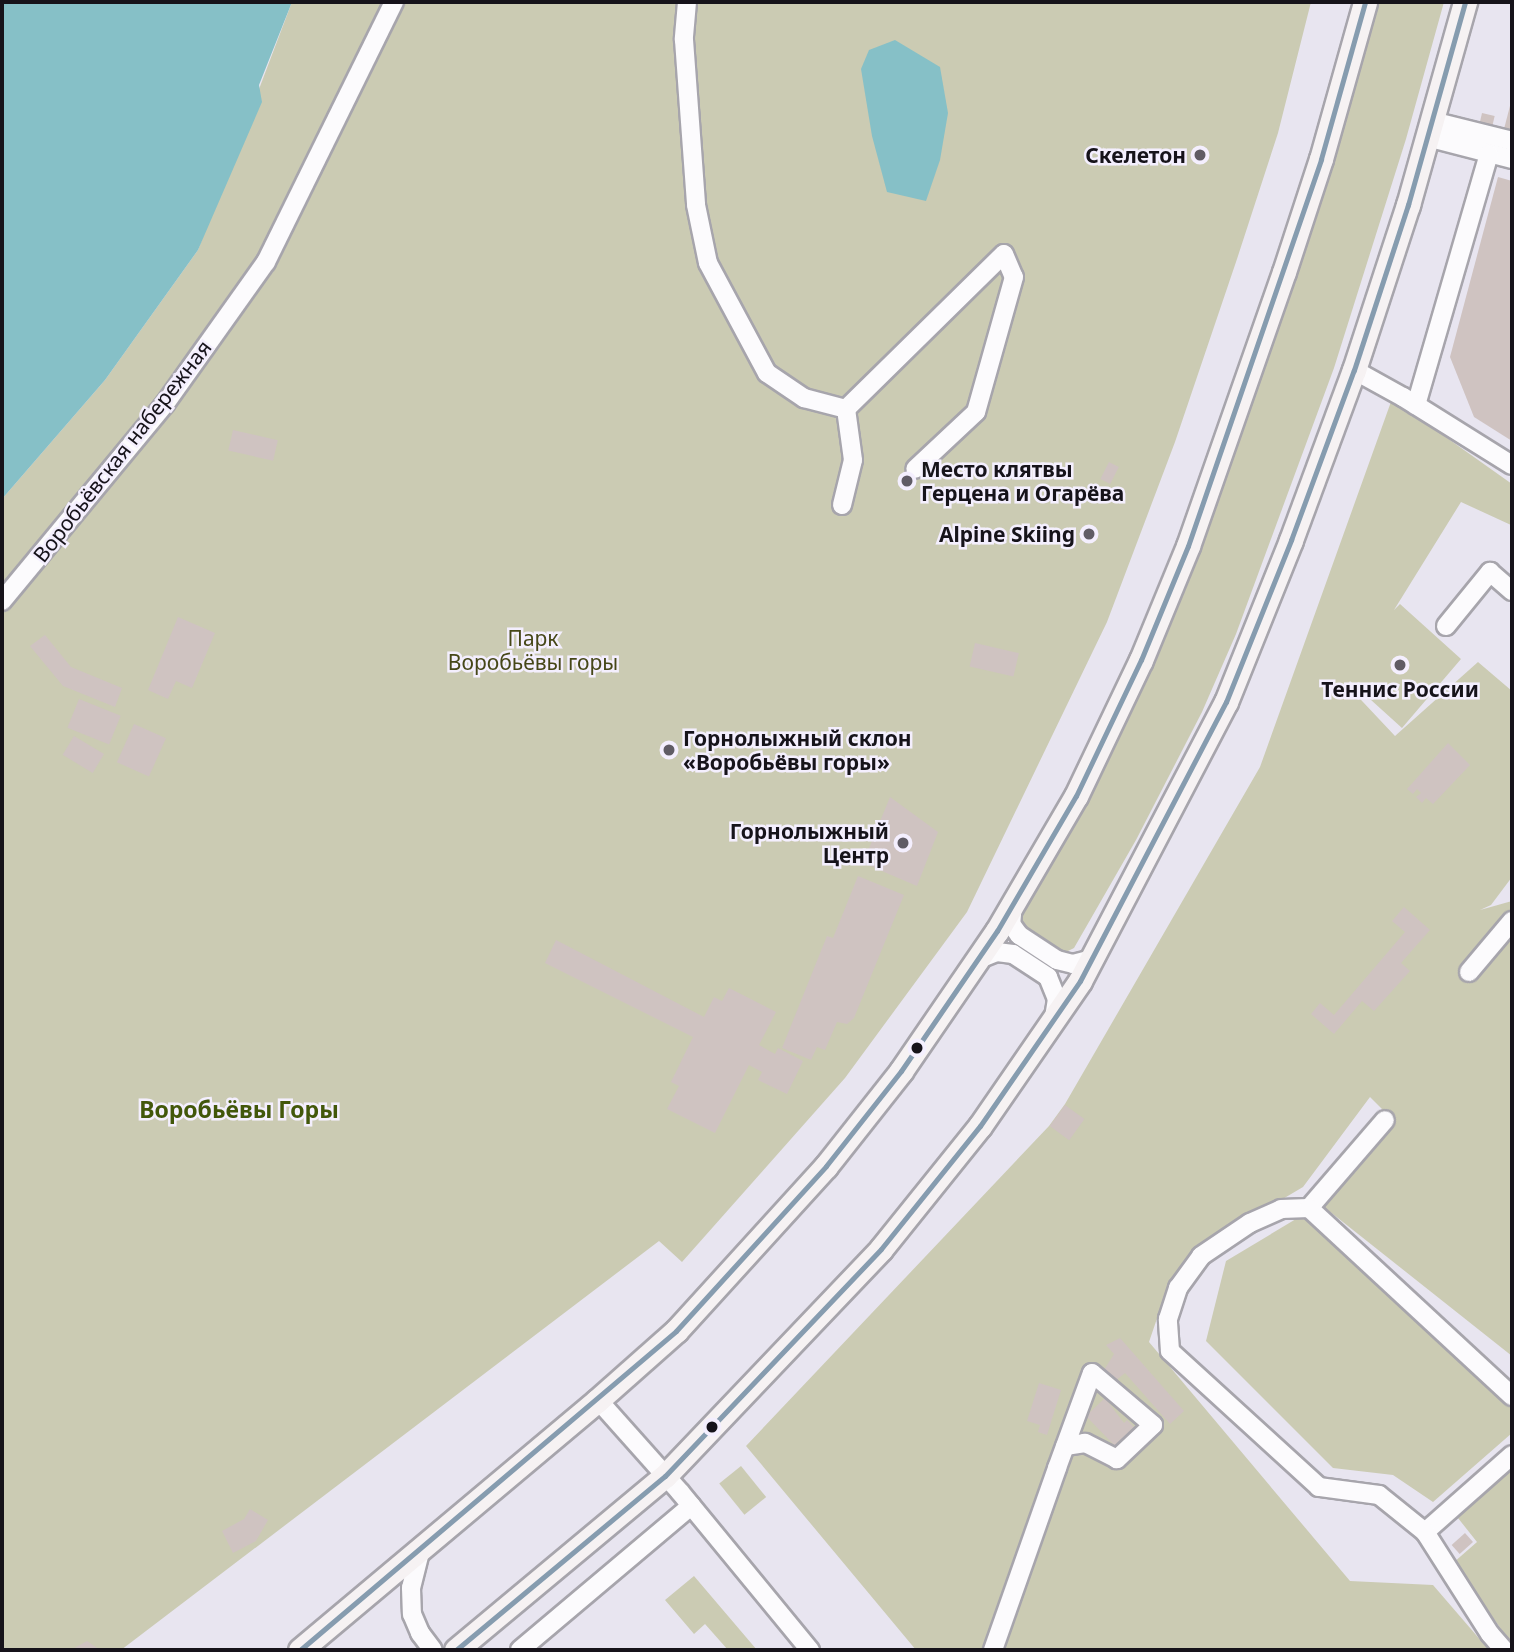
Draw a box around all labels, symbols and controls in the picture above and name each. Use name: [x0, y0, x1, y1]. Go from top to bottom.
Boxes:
place label: Скелетон: [1085, 142, 1186, 168]
marker: Скелетон: [1192, 147, 1208, 163]
street label: Воробьёвская набережная: [28, 335, 216, 567]
place label: Место клятвы Герцена и Огарёва: [921, 456, 1124, 506]
marker: Место клятвы Герцена и Огарёва: [899, 473, 915, 489]
place label: Alpine Skiing: [939, 521, 1075, 547]
marker: Alpine Skiing: [1081, 526, 1097, 542]
park label: Парк Воробьёвы горы: [448, 625, 618, 675]
marker: Теннис России: [1392, 657, 1408, 673]
place label: Теннис России: [1321, 676, 1479, 702]
place label: Горнолыжный склон «Воробьёвы горы»: [683, 725, 912, 775]
marker: Горнолыжный склон «Воробьёвы горы»: [661, 742, 677, 758]
place label: Горнолыжный Центр: [730, 818, 889, 868]
marker: Горнолыжный Центр: [895, 835, 911, 851]
unlabelled marker: [910, 1041, 924, 1055]
district label: Воробьёвы Горы: [139, 1095, 339, 1123]
unlabelled marker: [705, 1420, 719, 1434]

